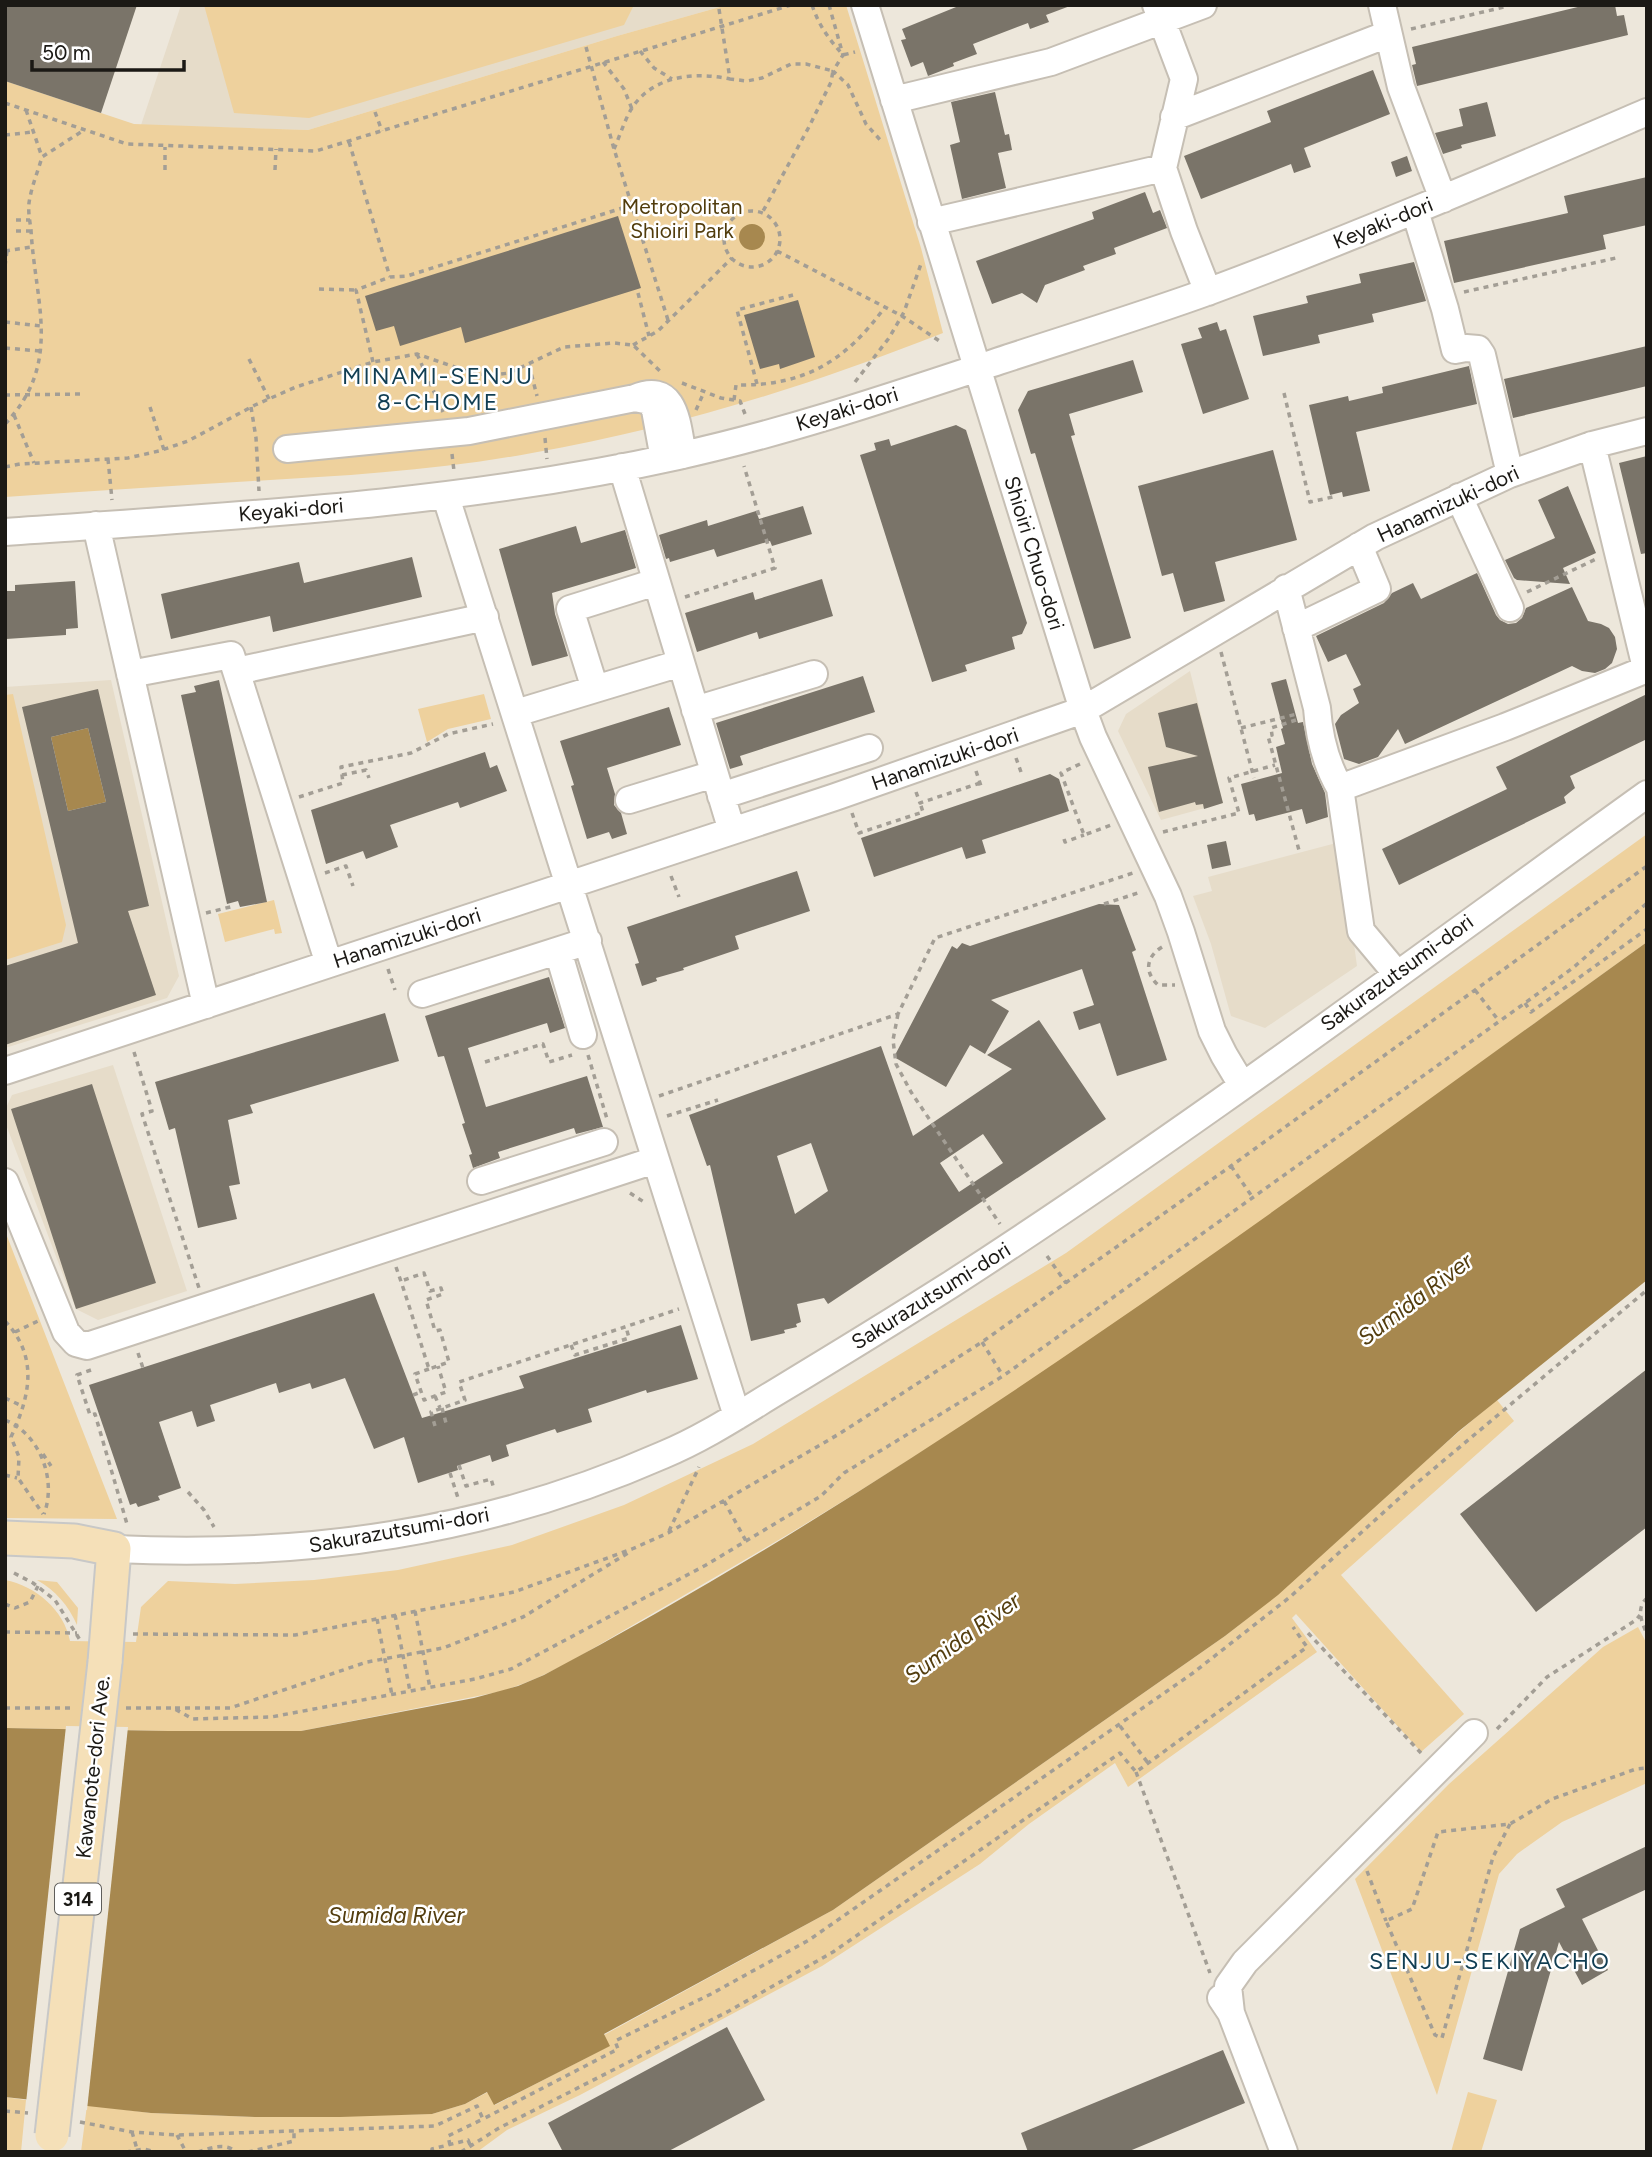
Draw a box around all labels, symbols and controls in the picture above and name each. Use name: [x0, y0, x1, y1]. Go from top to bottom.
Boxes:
scale bar: [32, 28, 184, 72]
text: 50 m: [42, 40, 91, 65]
street label: Keyaki-dori: [1329, 191, 1436, 254]
park label: Metropolitan Shioiri Park: [622, 194, 742, 243]
district label: MINAMI-SENJU 8-CHOME: [342, 362, 534, 416]
street label: Keyaki-dori: [793, 381, 901, 436]
street label: Hanamizuki-dori: [1373, 460, 1523, 547]
street label: Shioiri Chuo-dori: [999, 473, 1070, 633]
street label: Keyaki-dori: [237, 492, 345, 527]
street label: Hanamizuki-dori: [868, 722, 1022, 795]
street label: Hanamizuki-dori: [330, 902, 484, 973]
street label: Sakurazutsumi-dori: [1315, 909, 1478, 1036]
street label: Sakurazutsumi-dori: [847, 1237, 1015, 1355]
water label: Sumida River: [1352, 1246, 1479, 1351]
street label: Sakurazutsumi-dori: [307, 1501, 491, 1558]
water label: Sumida River: [899, 1586, 1026, 1689]
street label: Kawanote-dori Ave.: [70, 1674, 115, 1860]
road number: 314: [55, 1884, 101, 1914]
water label: Sumida River: [328, 1901, 465, 1929]
district label: SENJU-SEKIYACHO: [1369, 1947, 1611, 1975]

